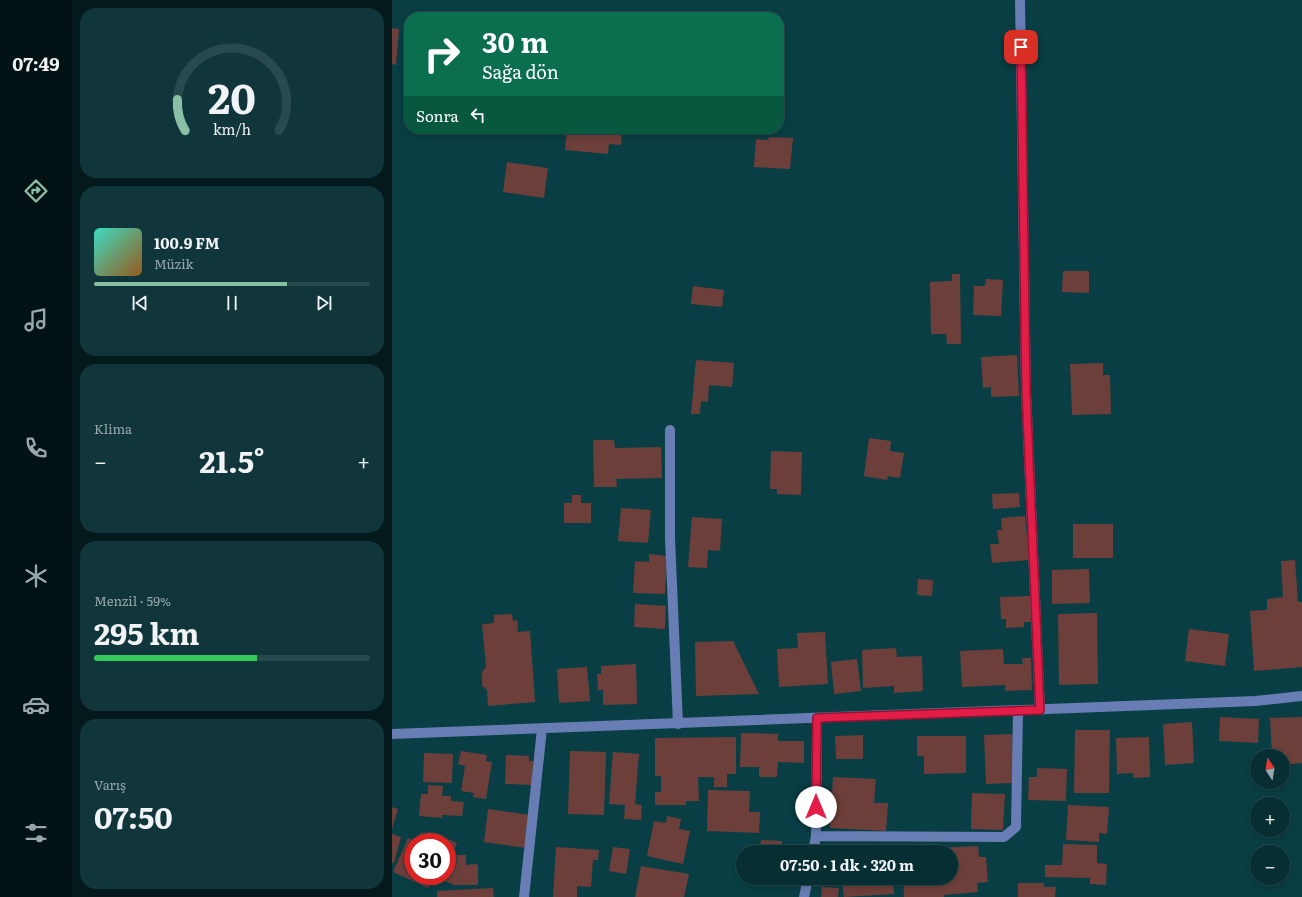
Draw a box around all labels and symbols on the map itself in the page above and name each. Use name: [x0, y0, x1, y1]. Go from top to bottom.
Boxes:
pin: [1004, 30, 1038, 64]
north arrow: [1250, 749, 1290, 789]
position arrow: [795, 786, 837, 828]
speed limit sign: 30: [404, 833, 456, 885]

